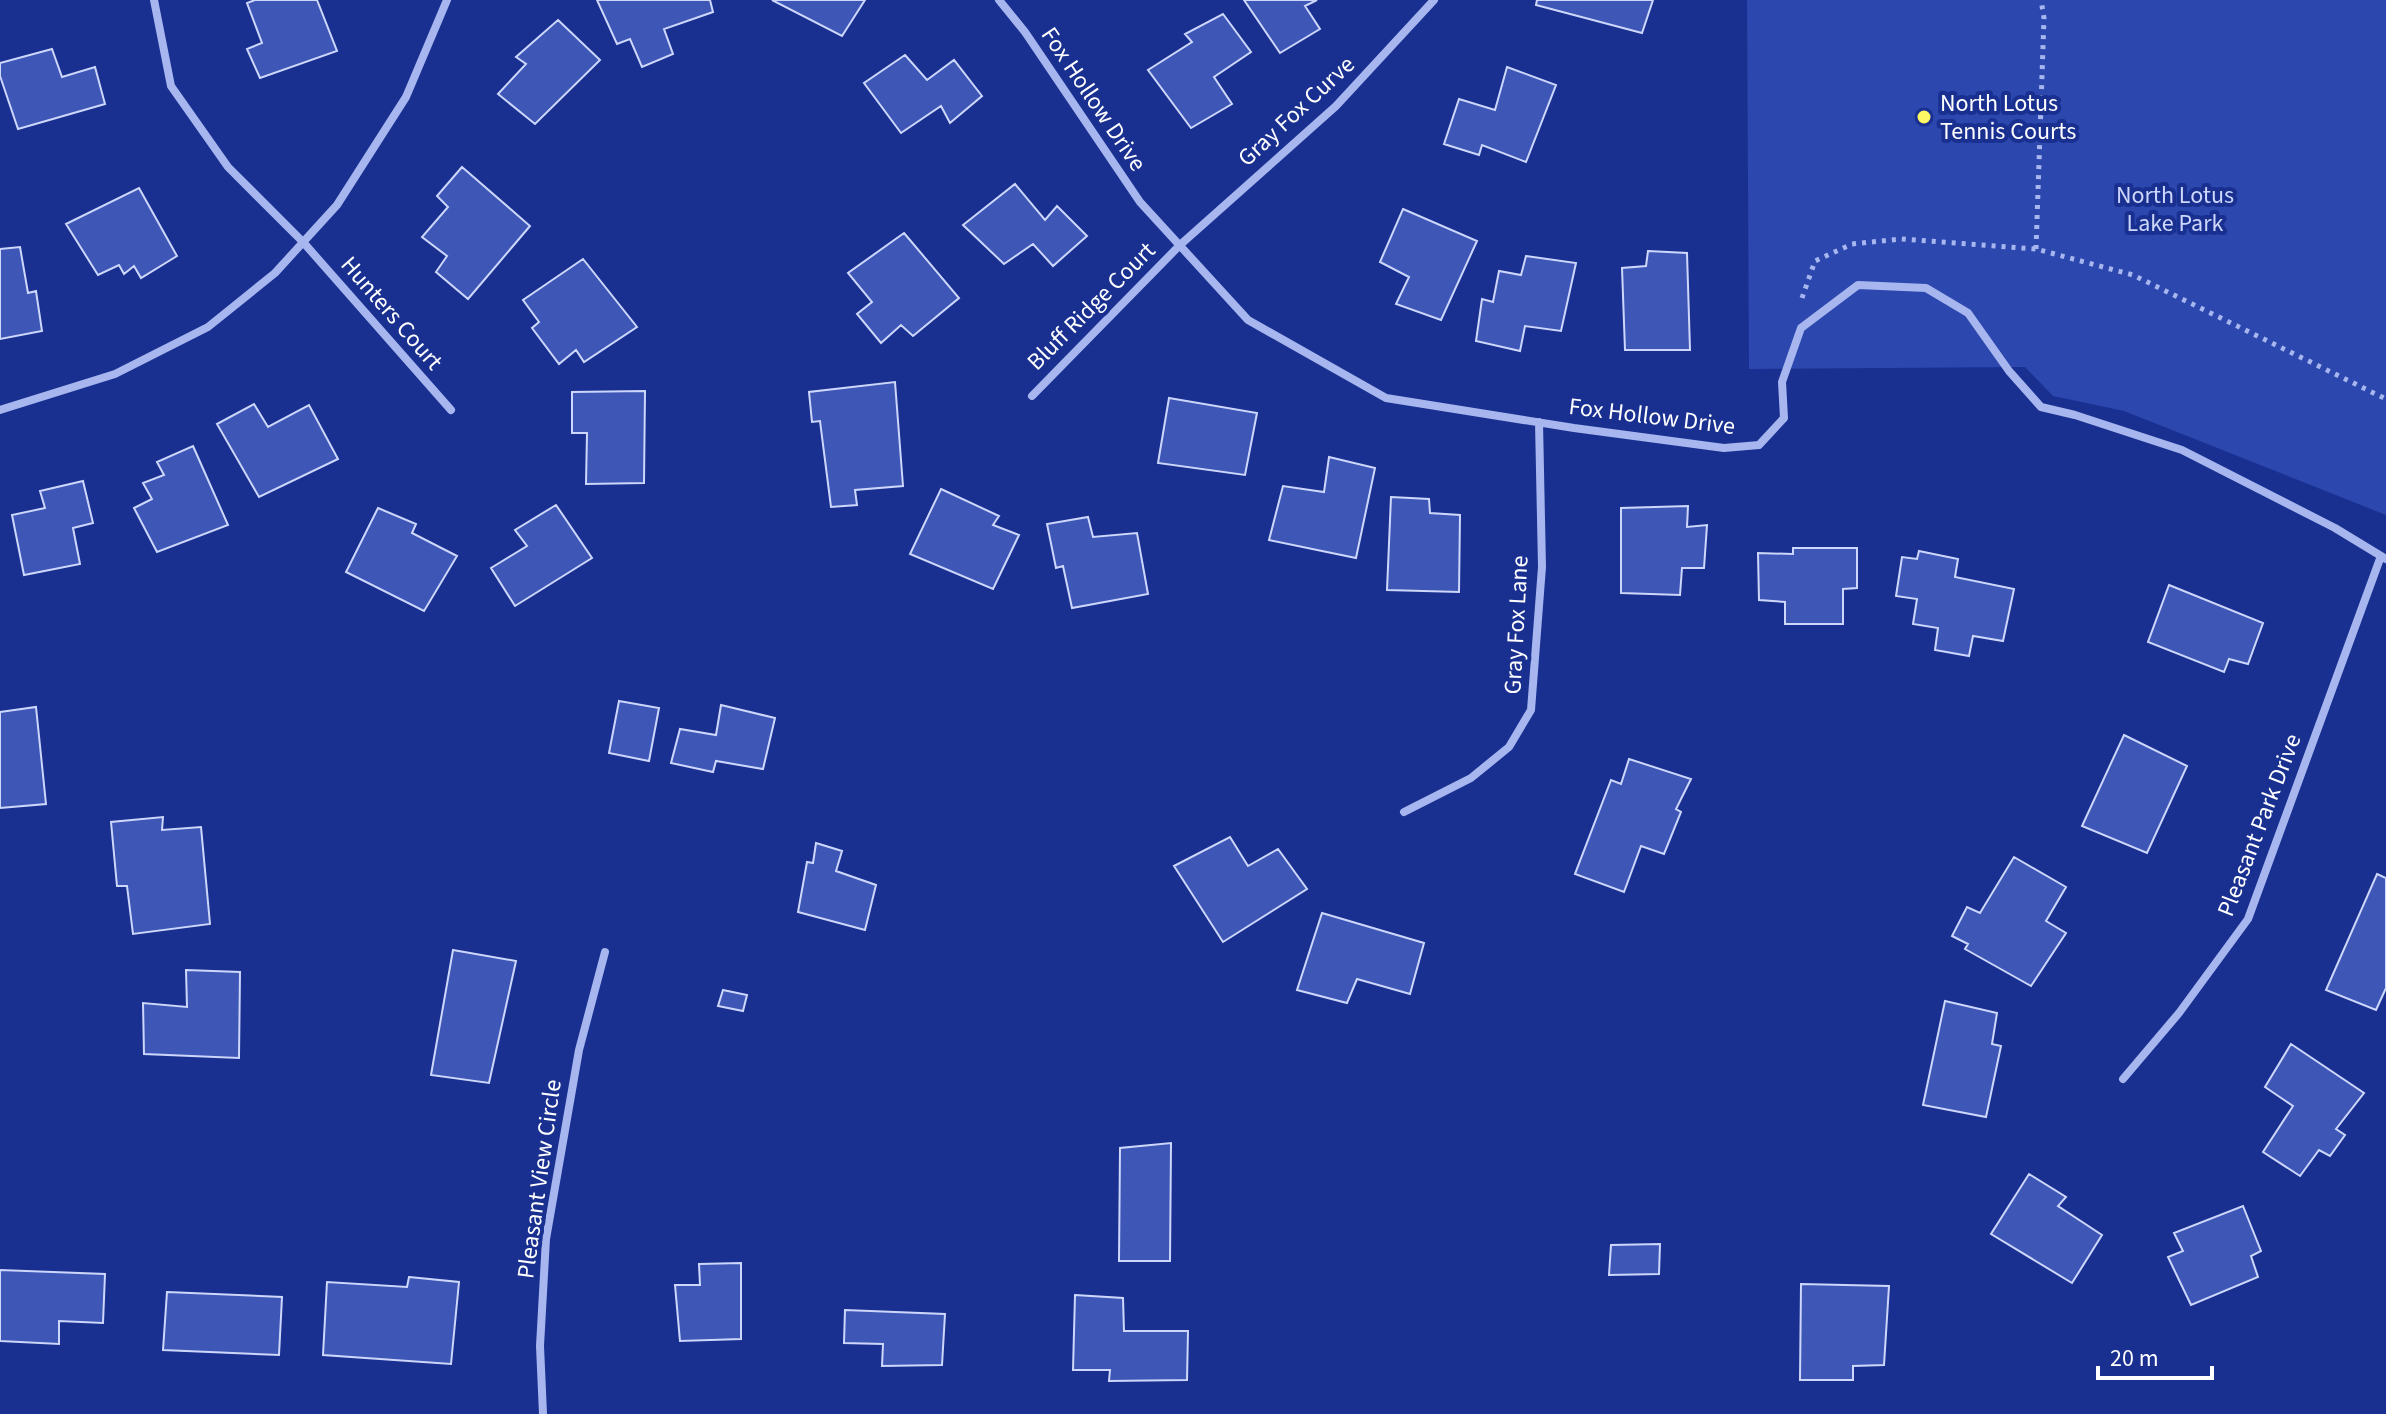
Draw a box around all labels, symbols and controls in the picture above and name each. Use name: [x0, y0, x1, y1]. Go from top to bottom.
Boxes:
street label: Fox Hollow Drive: [1032, 20, 1155, 179]
street label: Gray Fox Curve: [1230, 48, 1363, 175]
place label: North Lotus Tennis Courts: [1940, 86, 2076, 149]
marker: North Lotus Tennis Courts: [1915, 108, 1933, 126]
park label: North Lotus Lake Park: [2116, 178, 2234, 241]
street label: Bluff Ridge Court: [1019, 234, 1164, 379]
street label: Hunters Court: [332, 249, 451, 378]
street label: Fox Hollow Drive: [1567, 389, 1737, 444]
street label: Gray Fox Lane: [1495, 555, 1538, 695]
street label: Pleasant Park Drive: [2209, 729, 2310, 922]
street label: Pleasant View Circle: [508, 1077, 571, 1281]
scale bar: [2098, 1330, 2212, 1380]
text: 20 m: [2110, 1341, 2159, 1376]

